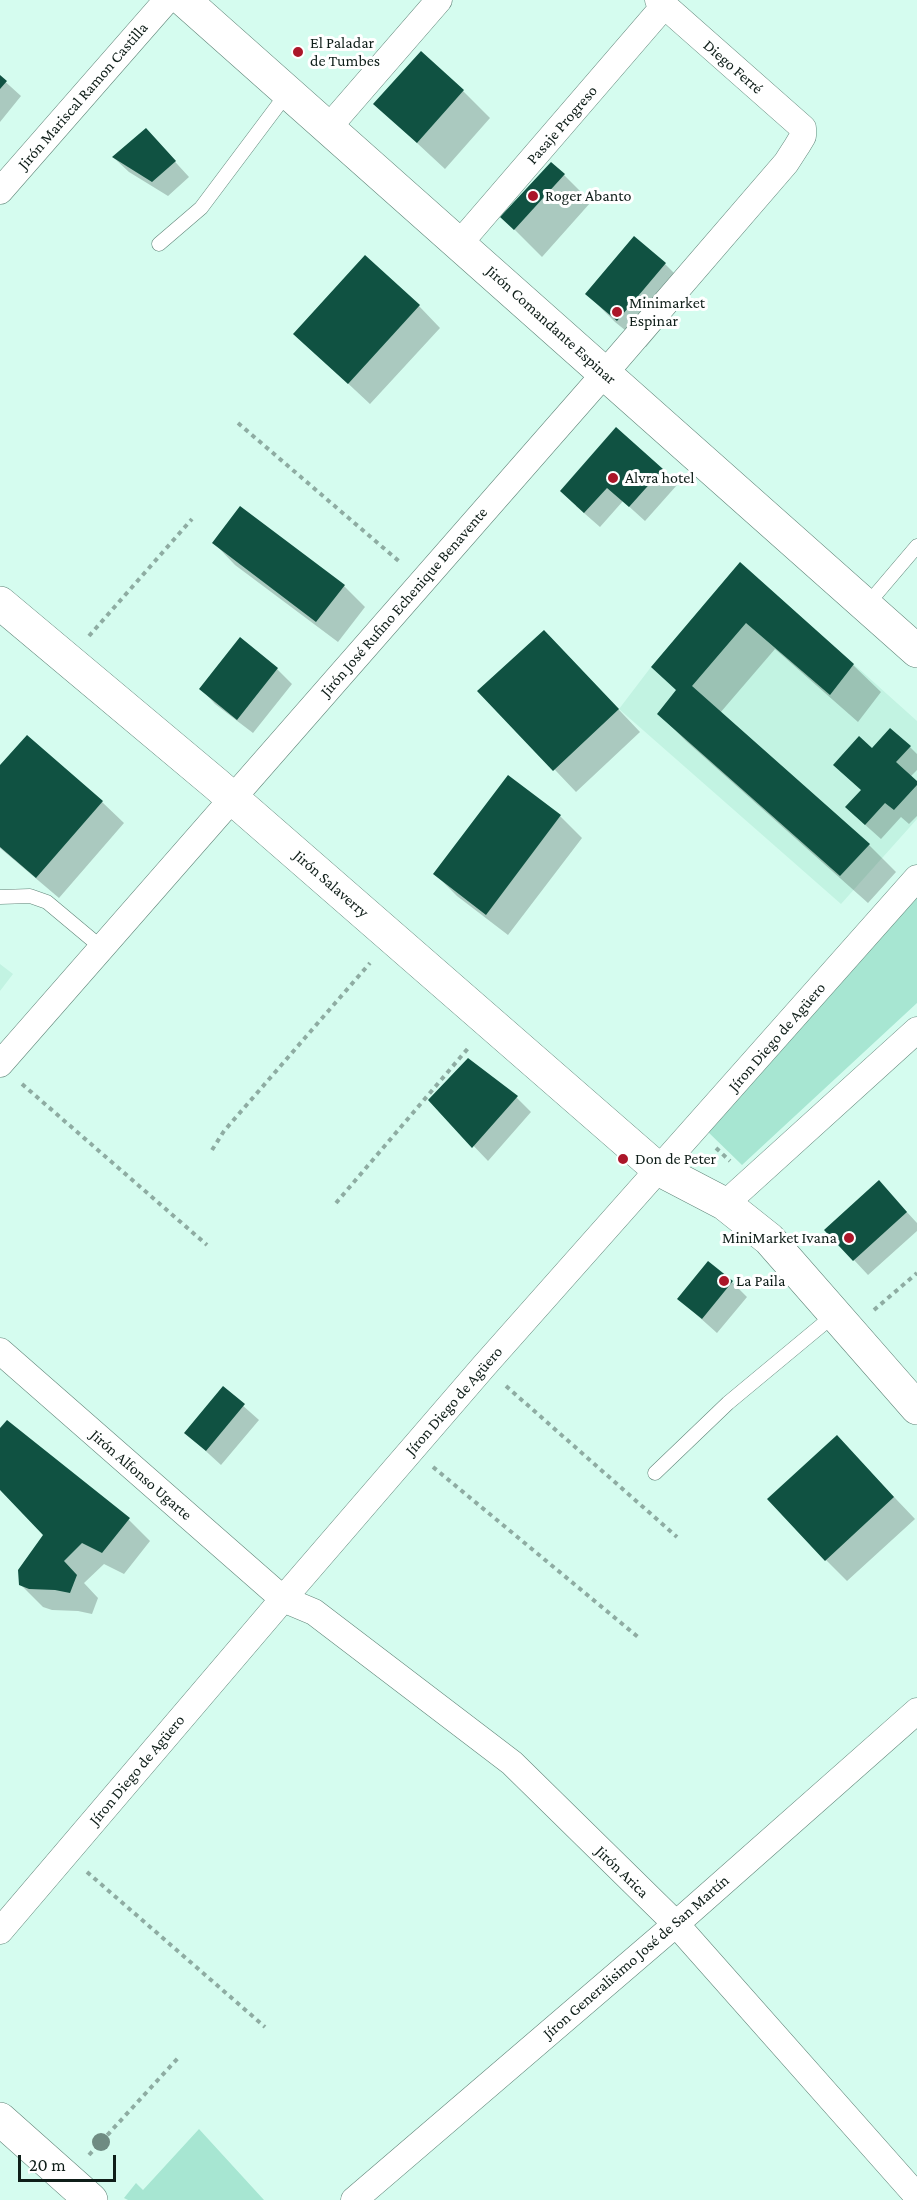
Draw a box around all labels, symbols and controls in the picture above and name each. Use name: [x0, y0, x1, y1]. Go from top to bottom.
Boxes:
street label: Jirón Mariscal Ramon Castilla: [14, 18, 152, 174]
place label: El Paladar de Tumbes: [310, 33, 380, 71]
street label: Diego Ferré: [699, 36, 767, 98]
marker: El Paladar de Tumbes: [291, 45, 305, 59]
street label: Pasaje Progreso: [522, 82, 602, 168]
place label: Roger Abanto: [545, 186, 631, 206]
marker: Roger Abanto: [526, 189, 540, 203]
street label: Jirón Comandante Espinar: [482, 261, 620, 389]
place label: Minimarket Espinar: [629, 293, 705, 331]
marker: Minimarket Espinar: [610, 305, 624, 319]
place label: Alvra hotel: [625, 468, 694, 488]
marker: Alvra hotel: [606, 471, 620, 485]
street label: Jirón José Rufino Echenique Benavente: [316, 503, 492, 701]
street label: Jirón Salaverry: [289, 846, 373, 922]
street label: Jíron Diego de Agüero: [724, 978, 830, 1096]
place label: Don de Peter: [635, 1149, 716, 1169]
marker: Don de Peter: [616, 1152, 630, 1166]
place label: MiniMarket Ivana: [722, 1228, 837, 1248]
marker: MiniMarket Ivana: [842, 1231, 856, 1245]
place label: La Paila: [736, 1271, 785, 1291]
marker: La Paila: [717, 1274, 731, 1288]
street label: Jíron Diego de Agüero: [401, 1342, 507, 1460]
street label: Jirón Alfonso Ugarte: [86, 1426, 196, 1524]
street label: Jíron Diego de Agüero: [85, 1711, 189, 1829]
street label: Jirón Arica: [591, 1842, 653, 1902]
street label: Jíron Generalisimo José de San Martín: [539, 1871, 733, 2043]
scale bar: [21, 2143, 118, 2181]
text: 20 m: [29, 2155, 66, 2175]

